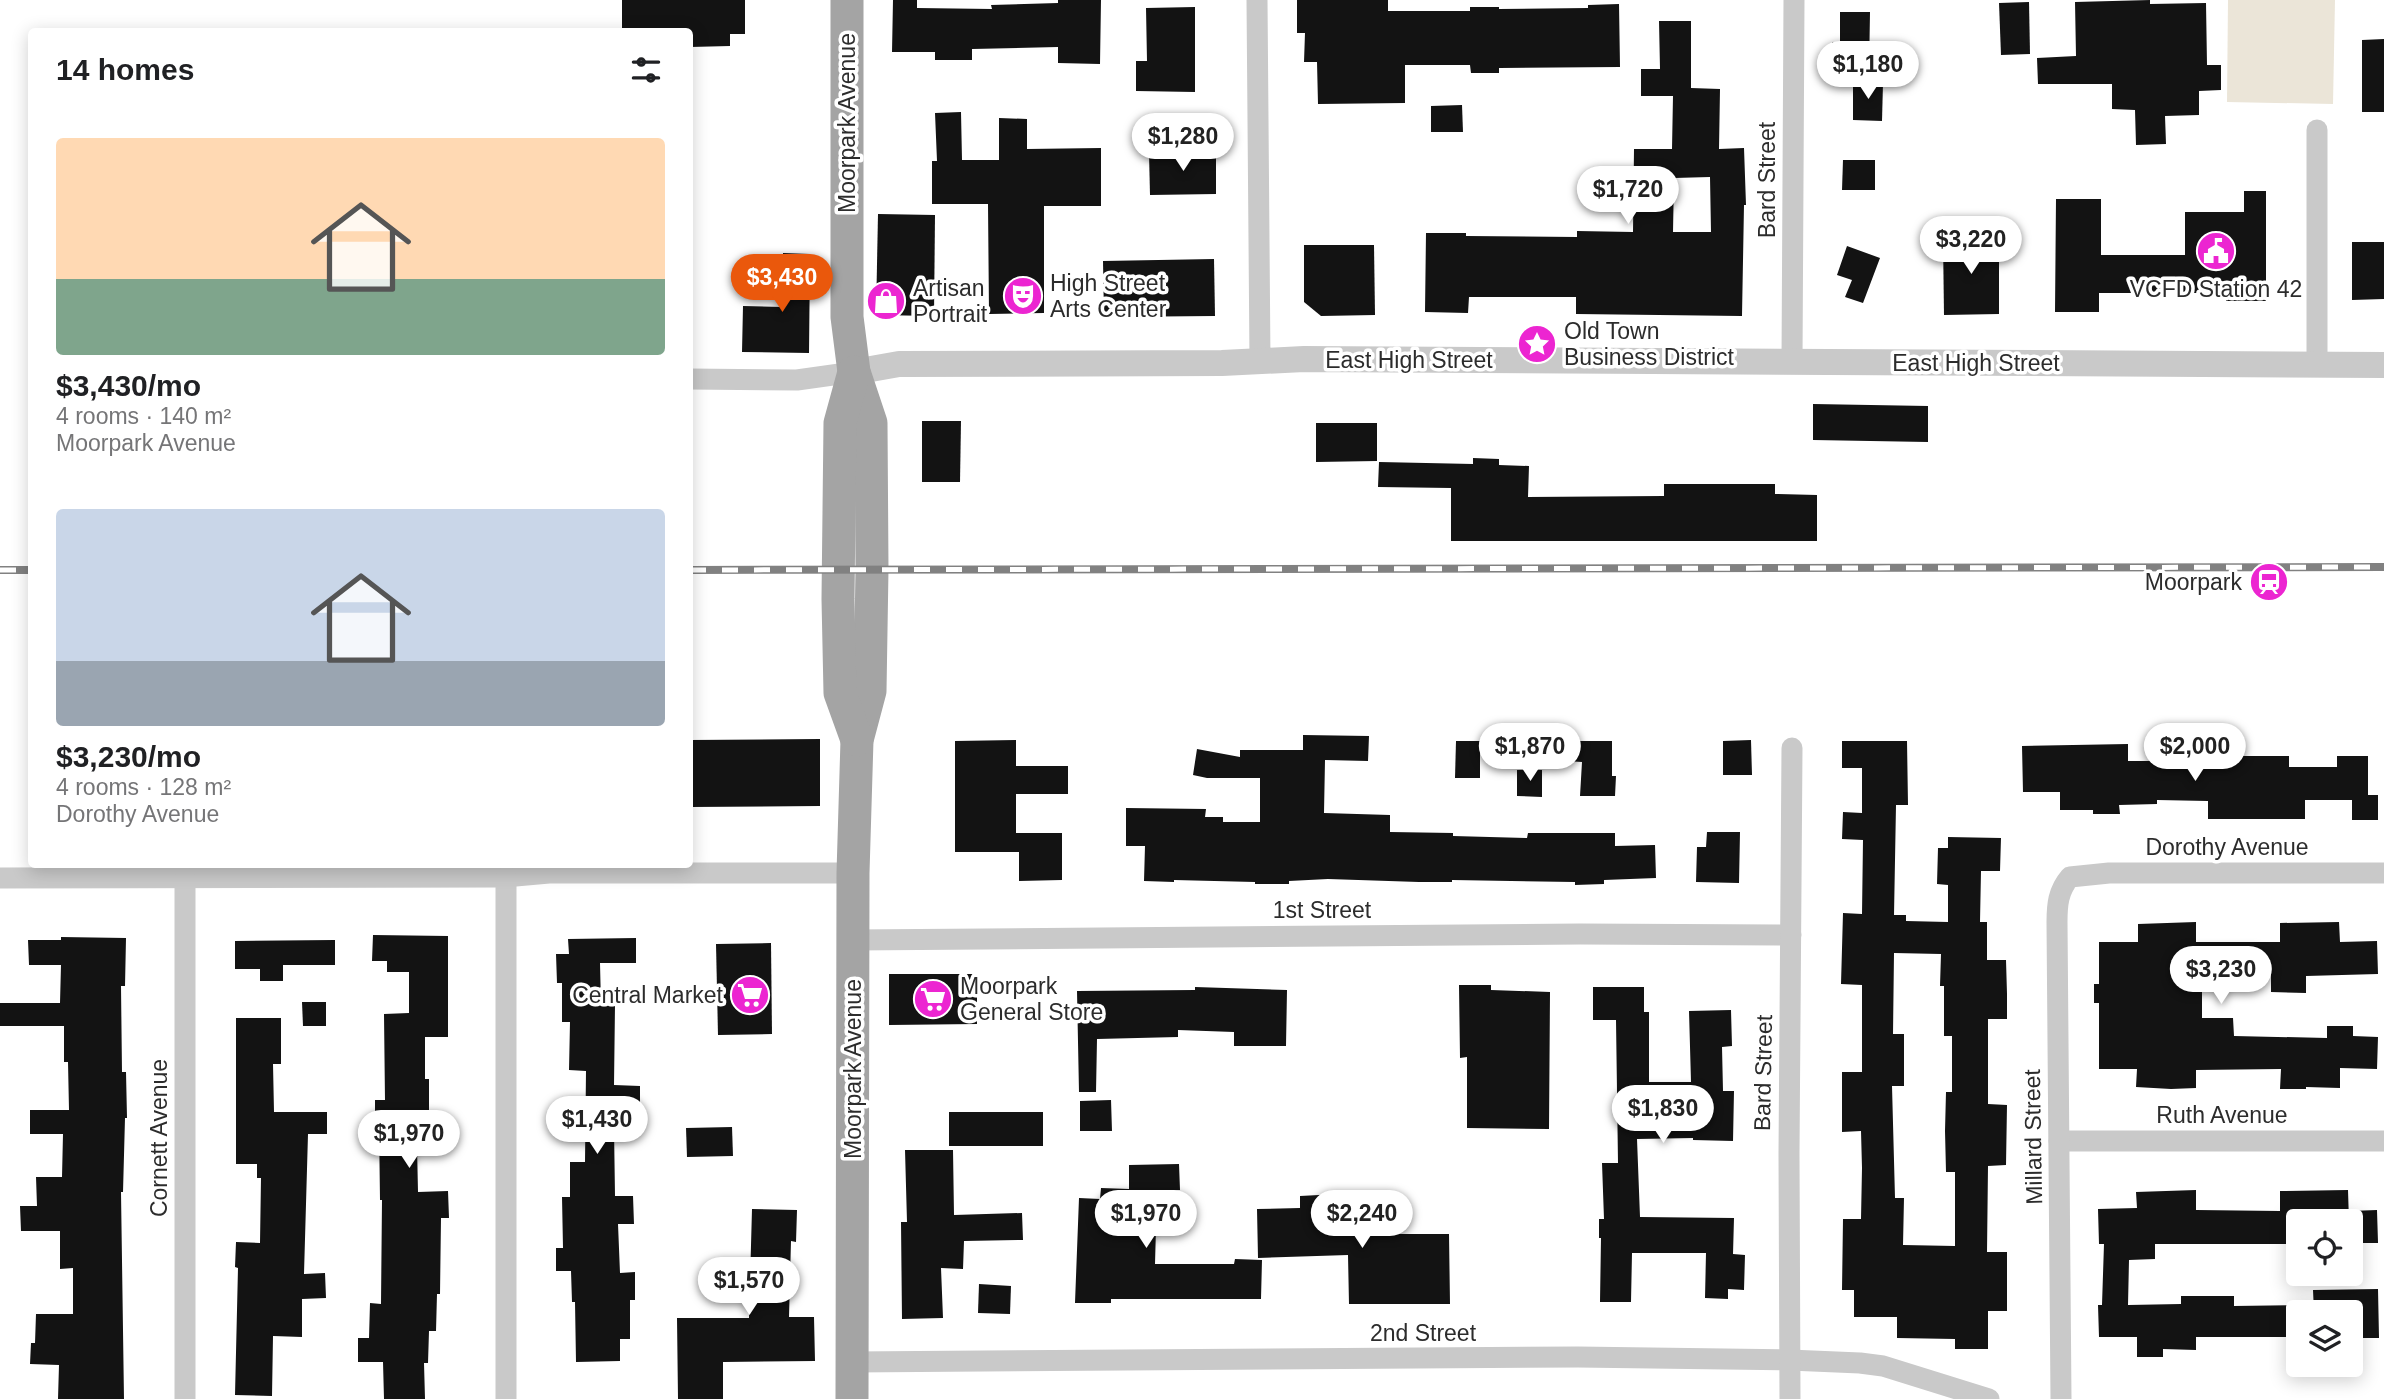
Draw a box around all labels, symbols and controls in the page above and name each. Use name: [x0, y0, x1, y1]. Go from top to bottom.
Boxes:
street label: Moorpark Avenue: [834, 33, 860, 213]
pin: $1,180: [1811, 42, 1925, 101]
icon: filters: [627, 51, 665, 89]
text: $1,180: [1833, 51, 1903, 77]
text: 14 homes: [56, 53, 194, 86]
pin: $1,280: [1126, 114, 1240, 173]
street label: Bard Street: [1754, 121, 1780, 238]
text: $1,280: [1148, 123, 1218, 149]
pin: $1,720: [1571, 166, 1685, 226]
text: $1,720: [1593, 176, 1663, 202]
icon: home: [298, 184, 424, 310]
pin: $3,220: [1914, 216, 2028, 276]
text: $3,220: [1936, 226, 2006, 252]
public building icon: VCFD Station 42: [2195, 230, 2237, 272]
pin: $3,430: [725, 254, 839, 314]
text: $3,430: [747, 264, 817, 290]
place label: High Street Arts Center: [1050, 270, 1167, 322]
place label: Artisan Portrait: [913, 275, 988, 327]
theatre icon: High Street Arts Center: [1002, 275, 1044, 317]
place label: VCFD Station 42: [2130, 276, 2302, 302]
shop icon: Artisan Portrait: [865, 280, 907, 322]
place label: Old Town Business District: [1564, 318, 1735, 370]
place icon: Old Town Business District: [1516, 323, 1558, 365]
street label: East High Street: [1325, 347, 1493, 373]
street label: East High Street: [1892, 350, 2060, 376]
text: $3,430/mo: [56, 369, 201, 402]
text: 4 rooms · 140 m²: [56, 403, 231, 429]
text: Moorpark Avenue: [56, 430, 236, 456]
icon: home: [298, 555, 424, 681]
station icon: Moorpark: [2248, 561, 2290, 603]
place label: Moorpark: [2145, 569, 2242, 595]
pin: $1,870: [1473, 724, 1587, 783]
pin: $2,000: [2138, 724, 2252, 783]
text: $1,870: [1495, 733, 1565, 759]
text: $2,000: [2160, 733, 2230, 759]
text: $3,230/mo: [56, 740, 201, 773]
text: 4 rooms · 128 m²: [56, 774, 231, 800]
text: Dorothy Avenue: [56, 801, 219, 827]
street label: Dorothy Avenue: [2145, 834, 2309, 860]
street label: 1st Street: [1273, 897, 1372, 923]
pin: $3,230: [2164, 946, 2278, 1006]
text: $3,230: [2186, 956, 2256, 982]
place label: Moorpark General Store: [960, 973, 1103, 1025]
supermarket icon: Central Market: [729, 974, 771, 1016]
supermarket icon: Moorpark General Store: [912, 978, 954, 1020]
street label: Moorpark Avenue: [840, 979, 866, 1159]
place label: Central Market: [572, 982, 724, 1008]
street label: Bard Street: [1749, 1014, 1777, 1131]
street label: Cornett Avenue: [146, 1059, 172, 1217]
street label: Millard Street: [2019, 1068, 2047, 1205]
pin: $1,830: [1606, 1086, 1720, 1145]
text: $1,830: [1628, 1095, 1698, 1121]
pin: $1,430: [540, 1096, 654, 1156]
street label: Ruth Avenue: [2156, 1102, 2288, 1128]
text: $1,430: [562, 1106, 632, 1132]
pin: $1,970: [352, 1110, 466, 1170]
text: $1,970: [374, 1120, 444, 1146]
pin: $1,970: [1089, 1190, 1203, 1250]
pin: $2,240: [1305, 1190, 1419, 1250]
text: $1,970: [1111, 1200, 1181, 1226]
text: $2,240: [1327, 1200, 1397, 1226]
map controls: [2286, 1209, 2363, 1377]
button: locate: [2286, 1209, 2363, 1286]
pin: $1,570: [692, 1258, 806, 1317]
text: $1,570: [714, 1267, 784, 1293]
button: layers: [2286, 1300, 2363, 1377]
street label: 2nd Street: [1370, 1320, 1477, 1346]

